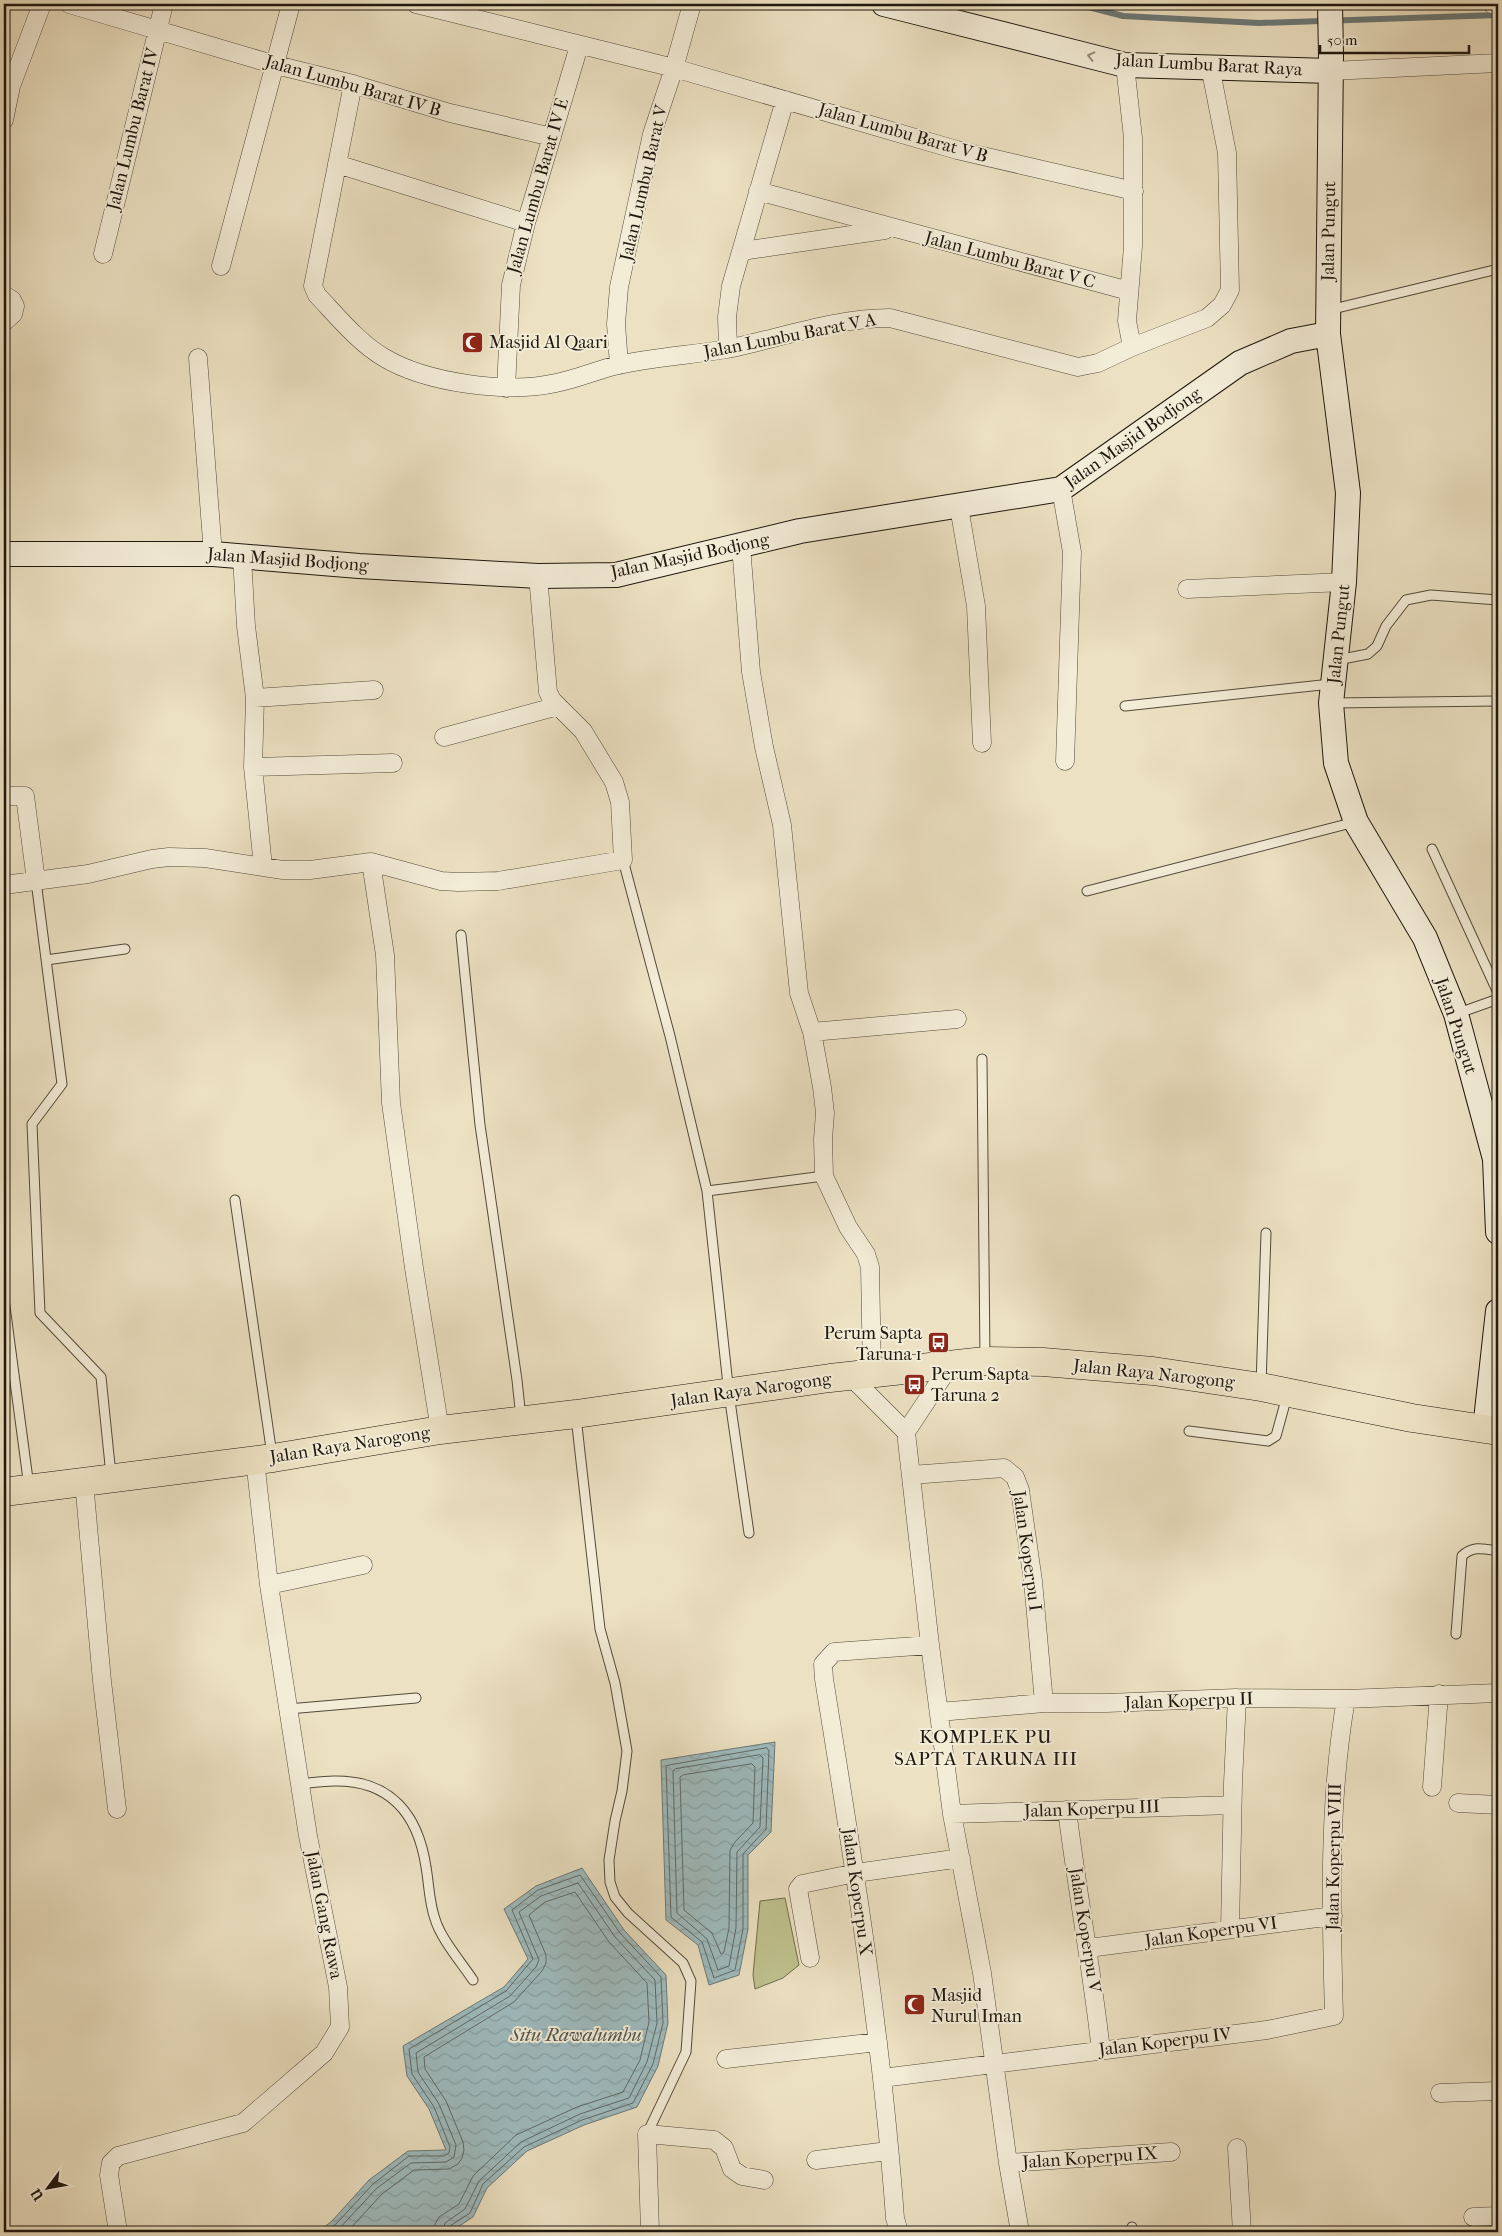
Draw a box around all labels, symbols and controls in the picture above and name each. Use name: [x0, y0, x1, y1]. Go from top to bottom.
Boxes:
scale bar: [1320, 22, 1468, 54]
text: 50 m: [1327, 31, 1358, 49]
street label: Jalan Lumbu Barat IV: [102, 44, 164, 214]
street label: Jalan Lumbu Barat IV B: [261, 50, 443, 121]
street label: Jalan Lumbu Barat Raya: [1113, 50, 1304, 80]
one-way arrow: [1086, 51, 1095, 62]
street label: Jalan Lumbu Barat IV E: [502, 96, 573, 278]
street label: Jalan Lumbu Barat V B: [814, 98, 990, 167]
street label: Jalan Lumbu Barat V: [615, 102, 672, 265]
street label: Jalan Pungut: [1318, 180, 1340, 283]
street label: Jalan Lumbu Barat V C: [921, 227, 1098, 293]
street label: Jalan Lumbu Barat V A: [700, 309, 878, 363]
mosque icon: Masjid Al Qaari: [461, 330, 485, 354]
place label: Masjid Al Qaari: [489, 332, 609, 353]
street label: Jalan Masjid Bodjong: [1059, 383, 1205, 494]
street label: Jalan Masjid Bodjong: [607, 529, 772, 583]
street label: Jalan Masjid Bodjong: [205, 544, 370, 576]
street label: Jalan Pungut: [1323, 582, 1355, 687]
street label: Jalan Pungut: [1430, 973, 1482, 1077]
place label: Perum Sapta Taruna 1: [824, 1323, 923, 1365]
bus stop icon: Perum Sapta Taruna 1: [926, 1331, 950, 1355]
street label: Jalan Raya Narogong: [1070, 1355, 1236, 1393]
place label: Perum Sapta Taruna 2: [931, 1364, 1030, 1406]
street label: Jalan Raya Narogong: [667, 1368, 833, 1412]
bus stop icon: Perum Sapta Taruna 2: [903, 1372, 927, 1396]
street label: Jalan Raya Narogong: [266, 1422, 432, 1468]
street label: Jalan Koperpu I: [1008, 1487, 1046, 1613]
street label: Jalan Koperpu II: [1122, 1688, 1254, 1714]
district label: KOMPLEK PU SAPTA TARUNA III: [894, 1726, 1078, 1770]
street label: Jalan Koperpu VIII: [1322, 1783, 1346, 1933]
street label: Jalan Koperpu III: [1022, 1796, 1160, 1822]
street label: Jalan Koperpu X: [837, 1825, 876, 1957]
street label: Jalan Gang Rawa: [301, 1847, 347, 1982]
street label: Jalan Koperpu V: [1064, 1864, 1105, 1995]
street label: Jalan Koperpu VI: [1141, 1912, 1279, 1952]
place label: Masjid Nurul Iman: [931, 1985, 1023, 2027]
mosque icon: Masjid Nurul Iman: [903, 1993, 927, 2017]
street label: Jalan Koperpu IV: [1095, 2023, 1234, 2061]
water label: Situ Rawalumbu: [509, 2024, 642, 2046]
street label: Jalan Koperpu IX: [1020, 2143, 1158, 2173]
north arrow: [22, 2164, 72, 2214]
text: U: [27, 2185, 48, 2205]

